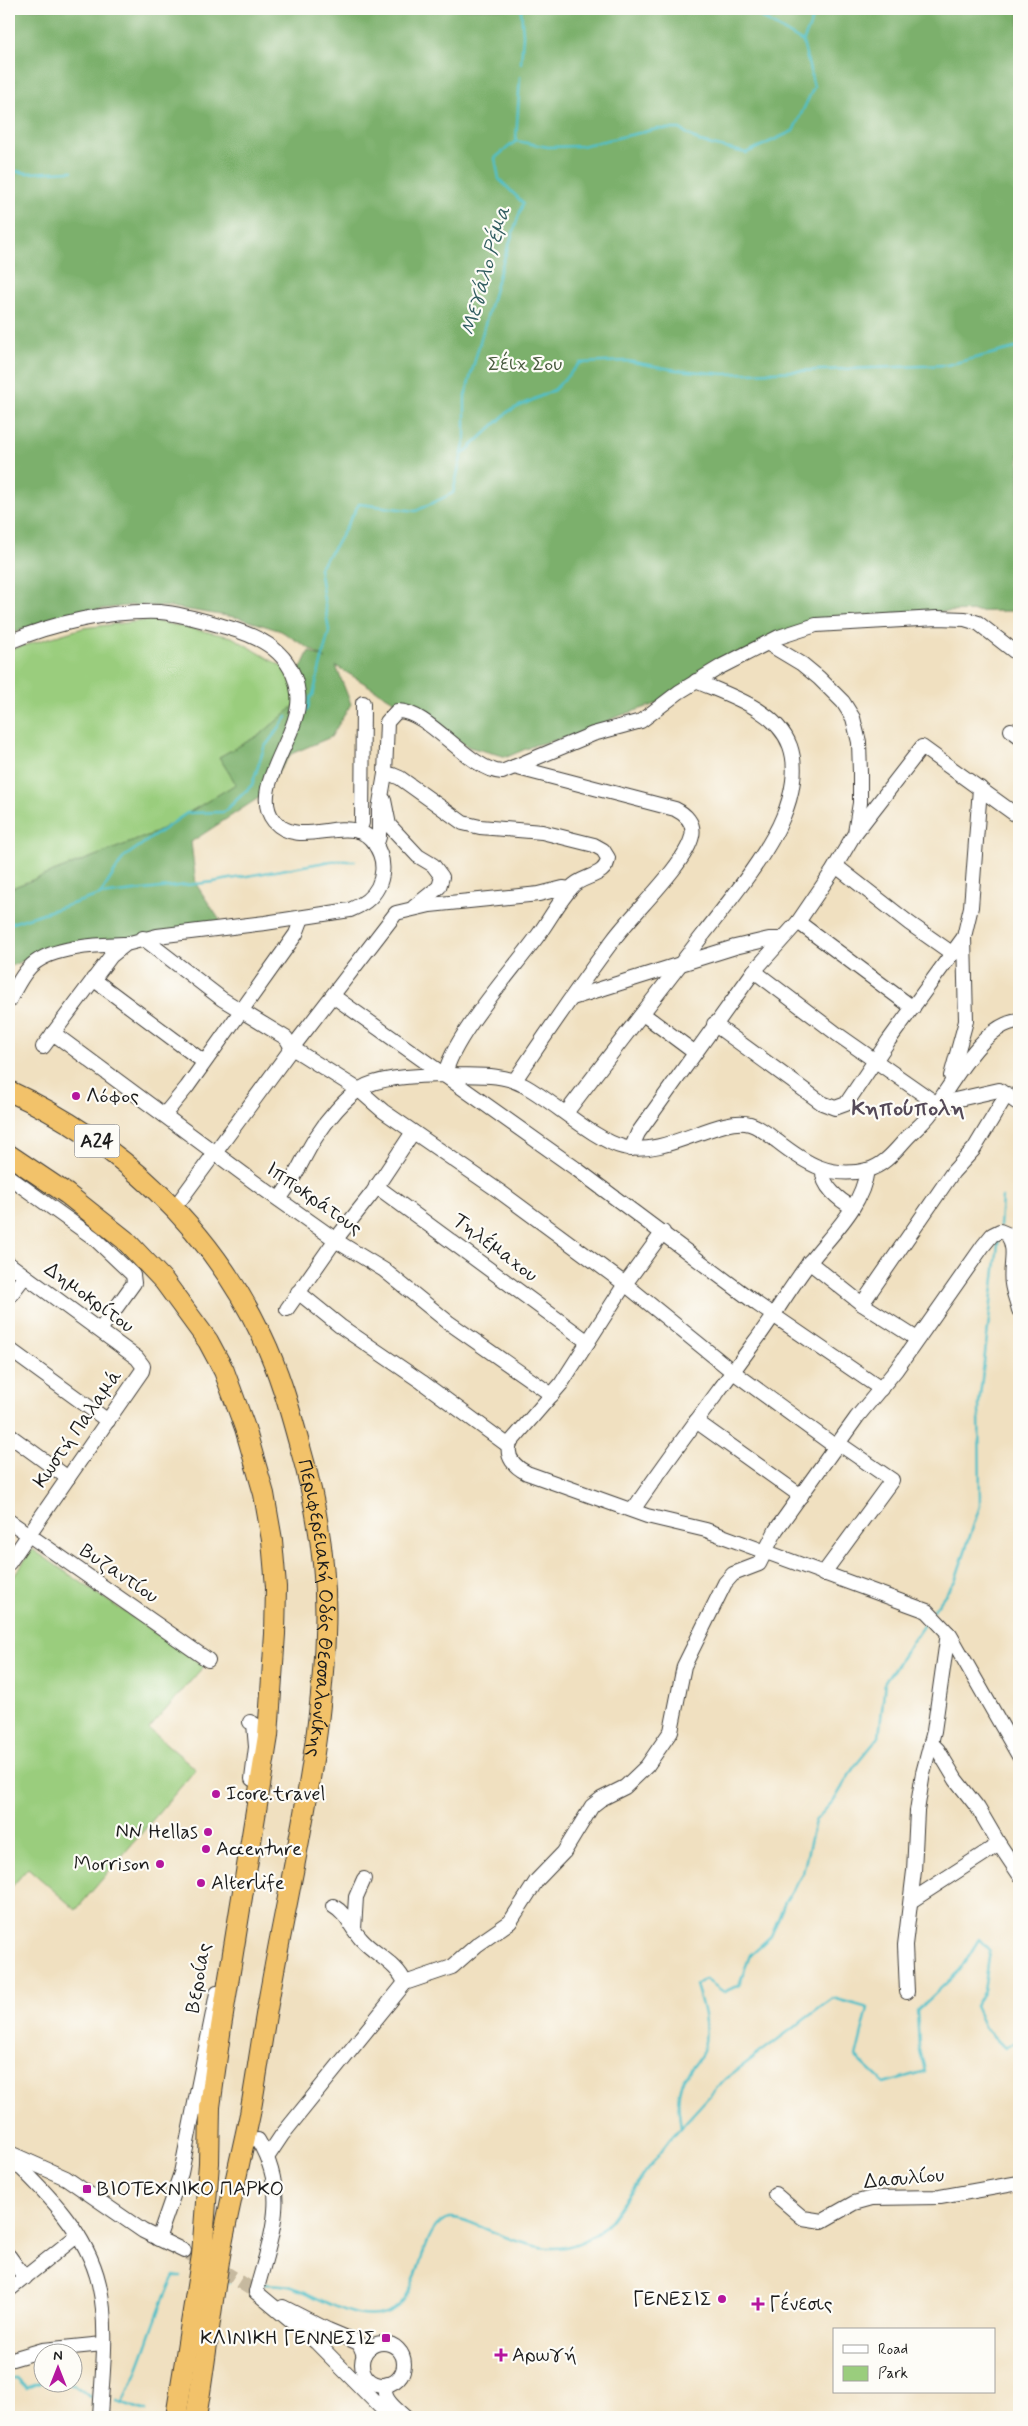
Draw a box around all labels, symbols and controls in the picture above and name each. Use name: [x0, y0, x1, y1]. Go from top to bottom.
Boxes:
water label: Μεγάλο Ρέμα: [454, 203, 518, 339]
park label: Σέιχ Σου: [488, 351, 562, 378]
place label: Λόφος: [86, 1083, 139, 1110]
marker: Λόφος: [70, 1090, 82, 1102]
district label: Κηπούπολη: [851, 1095, 965, 1123]
road number: Α24: [74, 1124, 120, 1158]
street label: Ιπποκράτους: [260, 1156, 368, 1242]
street label: Τηλέμαχου: [447, 1207, 543, 1289]
street label: Δημοκρίτου: [39, 1256, 139, 1340]
street label: Κωστή Παλαμά: [27, 1364, 129, 1494]
street label: Περιφερειακή Οδός Θεσσαλονίκης: [291, 1456, 339, 1759]
street label: Βυζαντίου: [74, 1538, 164, 1610]
place label: Icore.travel: [226, 1781, 326, 1808]
marker: Icore.travel: [210, 1788, 222, 1800]
place label: NN Hellas: [116, 1819, 198, 1846]
marker: NN Hellas: [202, 1826, 214, 1838]
place label: Accenture: [216, 1836, 302, 1863]
marker: Accenture: [200, 1843, 212, 1855]
place label: Morrison: [74, 1851, 150, 1878]
marker: Morrison: [154, 1858, 166, 1870]
place label: Alterlife: [211, 1870, 285, 1897]
marker: Alterlife: [195, 1877, 207, 1889]
street label: Βεροίας: [180, 1941, 218, 2015]
street label: Δασυλίου: [863, 2162, 945, 2196]
place label: ΒΙΟΤΕΧΝΙΚΟ ΠΑΡΚΟ: [97, 2176, 284, 2203]
marker: ΒΙΟΤΕΧΝΙΚΟ ΠΑΡΚΟ: [81, 2183, 93, 2195]
place label: ΓΕΝΕΣΙΣ: [633, 2286, 712, 2313]
place label: Γένεσις: [769, 2291, 833, 2318]
marker: ΓΕΝΕΣΙΣ: [716, 2293, 728, 2305]
marker: Γένεσις: [751, 2297, 765, 2311]
place label: ΚΛΙΝΙΚΗ ΓΕΝΝΕΣΙΣ: [200, 2325, 376, 2352]
legend: [833, 2328, 996, 2394]
marker: ΚΛΙΝΙΚΗ ΓΕΝΝΕΣΙΣ: [380, 2332, 392, 2344]
text: Road: [878, 2340, 908, 2360]
place label: Αρωγή: [512, 2342, 577, 2369]
north arrow: [32, 2344, 82, 2394]
text: N: [53, 2347, 63, 2365]
marker: Αρωγή: [494, 2348, 508, 2362]
text: Park: [878, 2364, 908, 2384]

